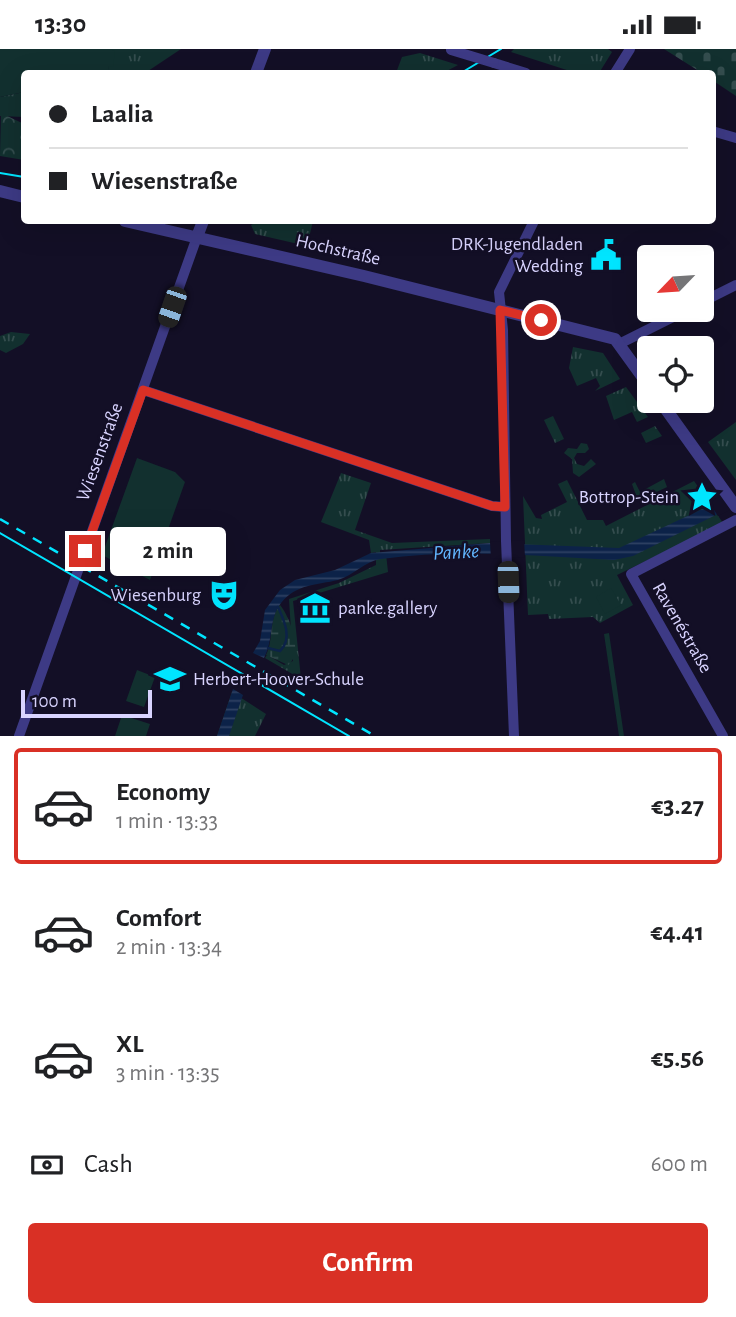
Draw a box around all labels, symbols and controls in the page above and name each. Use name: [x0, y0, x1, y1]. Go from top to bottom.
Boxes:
text: 13:30: [35, 11, 86, 37]
text: Laalia: [91, 101, 153, 127]
text: Wiesenstraße: [91, 168, 237, 194]
street label: Hochstraße: [294, 231, 382, 269]
place label: DRK-Jugendladen Wedding: [451, 235, 584, 276]
public building icon: DRK-Jugendladen Wedding: [589, 238, 623, 272]
north arrow: [637, 245, 714, 322]
map controls: [637, 245, 714, 413]
car: [156, 284, 189, 330]
route start: [525, 304, 557, 336]
button: locate: [637, 336, 714, 413]
street label: Wiesenstraße: [73, 400, 127, 504]
place icon: Bottrop-Stein: [685, 480, 719, 514]
place label: Bottrop-Stein: [579, 488, 679, 507]
callout: 2 min: [110, 526, 225, 575]
route end: [69, 535, 101, 567]
text: 2 min: [142, 540, 194, 563]
water label: Panke: [432, 540, 480, 564]
car: [497, 561, 520, 603]
theatre icon: Wiesenburg: [207, 578, 241, 612]
street label: Ravenéstraße: [649, 580, 715, 676]
place label: Wiesenburg: [110, 586, 202, 605]
museum icon: panke.gallery: [298, 591, 332, 625]
place label: panke.gallery: [338, 599, 437, 618]
school or university icon: Herbert-Hoover-Schule: [153, 662, 187, 696]
place label: Herbert-Hoover-Schule: [193, 670, 364, 689]
scale bar: [21, 687, 152, 719]
text: 100 m: [32, 692, 77, 711]
icon: car: [32, 775, 95, 838]
text: Economy: [116, 779, 210, 805]
text: €3.27: [651, 793, 704, 819]
text: 1 min · 13:33: [116, 810, 218, 833]
icon: car: [32, 901, 95, 964]
text: Comfort: [116, 905, 201, 931]
text: €4.41: [650, 919, 704, 945]
text: 2 min · 13:34: [116, 936, 222, 959]
icon: car: [32, 1027, 95, 1090]
text: XL: [116, 1031, 143, 1057]
text: €5.56: [651, 1045, 704, 1071]
text: 3 min · 13:35: [116, 1062, 220, 1085]
icon: cash: [28, 1146, 66, 1184]
text: Cash: [84, 1151, 133, 1177]
text: 600 m: [651, 1153, 708, 1176]
button: Confirm: [28, 1223, 708, 1303]

